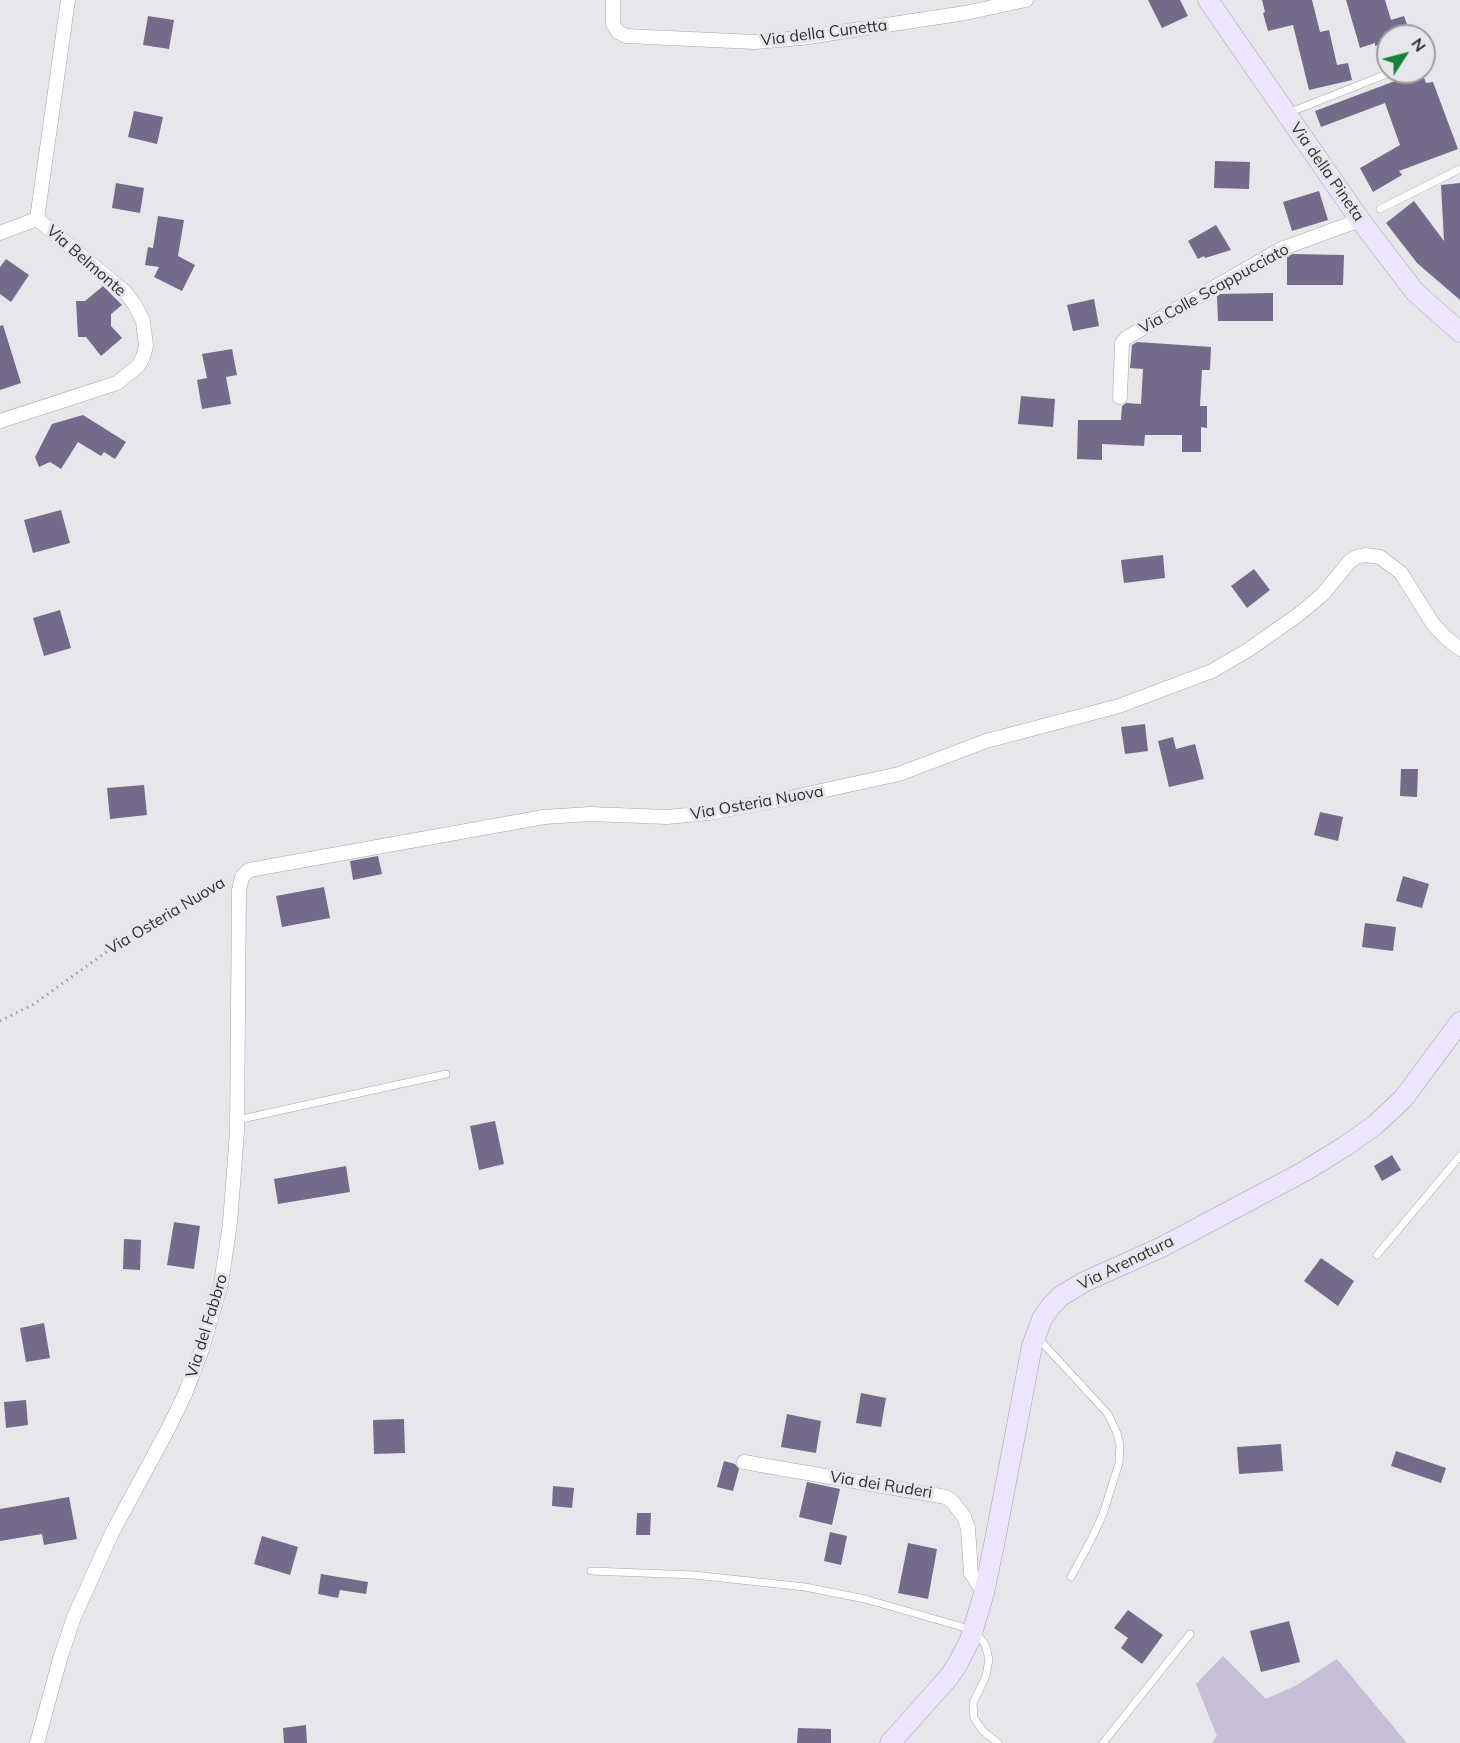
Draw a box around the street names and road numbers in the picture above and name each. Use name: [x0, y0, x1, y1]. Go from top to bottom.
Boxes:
street label: Via della Cunetta: [760, 16, 888, 50]
street label: Via della Pineta: [1286, 119, 1368, 225]
street label: Via Belmonte: [42, 221, 130, 301]
street label: Via Colle Scappucciato: [1136, 240, 1292, 338]
street label: Via Osteria Nuova: [689, 782, 825, 824]
street label: Via Osteria Nuova: [103, 873, 229, 959]
street label: Via Arenatura: [1075, 1232, 1177, 1294]
street label: Via del Fabbro: [182, 1272, 232, 1380]
street label: Via dei Ruderi: [829, 1467, 933, 1503]

